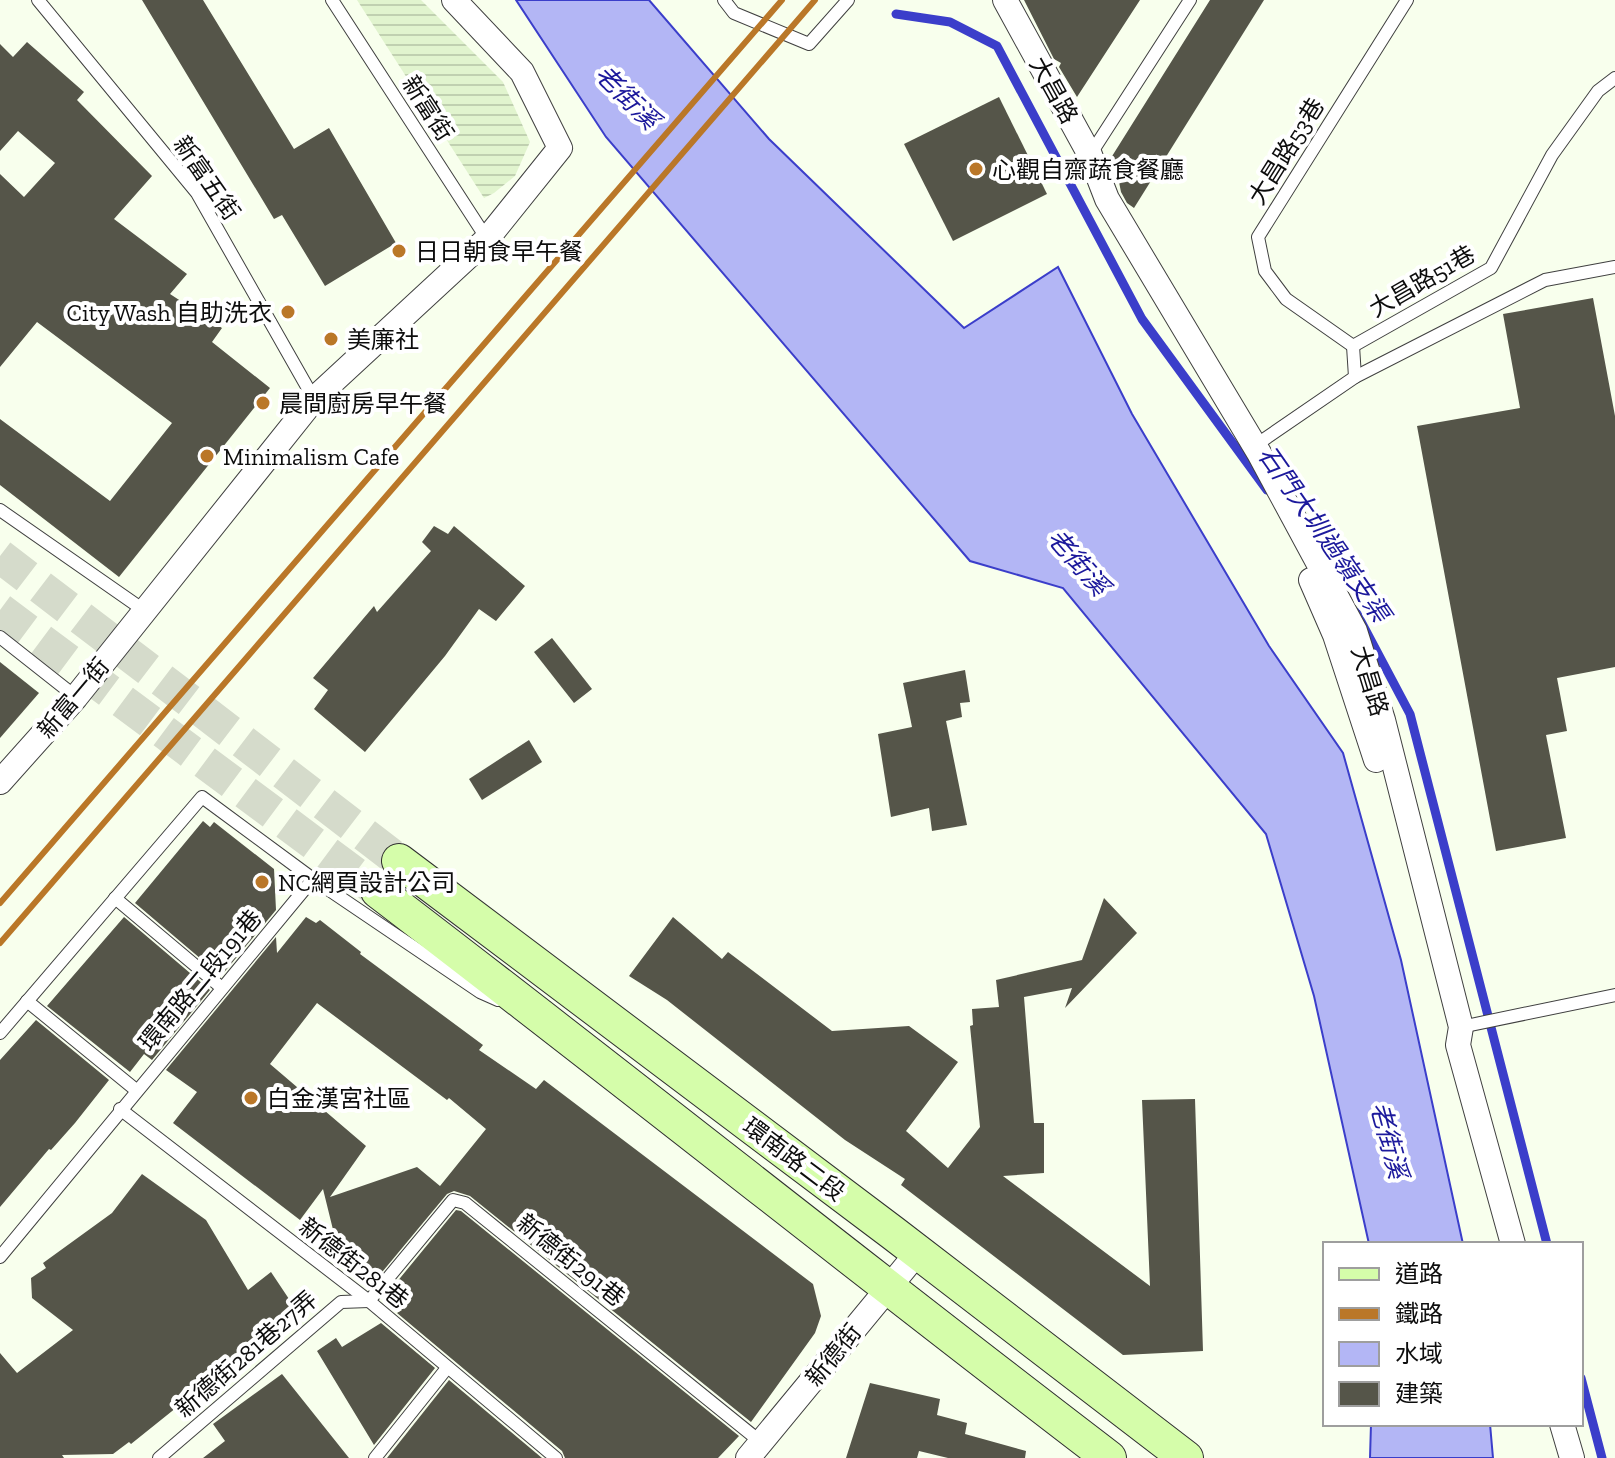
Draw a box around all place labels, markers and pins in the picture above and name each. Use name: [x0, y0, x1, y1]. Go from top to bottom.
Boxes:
place label: 心觀自齋蔬食餐廳: [992, 155, 1184, 184]
marker: 心觀自齋蔬食餐廳: [967, 160, 985, 178]
place label: 日日朝食早午餐: [415, 237, 583, 266]
marker: 日日朝食早午餐: [390, 242, 408, 260]
place label: City Wash 自助洗衣: [66, 298, 272, 327]
marker: City Wash 自助洗衣: [279, 303, 297, 321]
place label: 美廉社: [347, 325, 419, 354]
marker: 美廉社: [322, 330, 340, 348]
place label: 晨間廚房早午餐: [279, 389, 447, 418]
marker: 晨間廚房早午餐: [254, 394, 272, 412]
place label: Minimalism Cafe: [223, 442, 399, 471]
marker: Minimalism Cafe: [198, 447, 216, 465]
place label: NC網頁設計公司: [278, 868, 455, 897]
marker: NC網頁設計公司: [253, 873, 271, 891]
place label: 白金漢宮社區: [267, 1084, 411, 1113]
marker: 白金漢宮社區: [242, 1089, 260, 1107]

